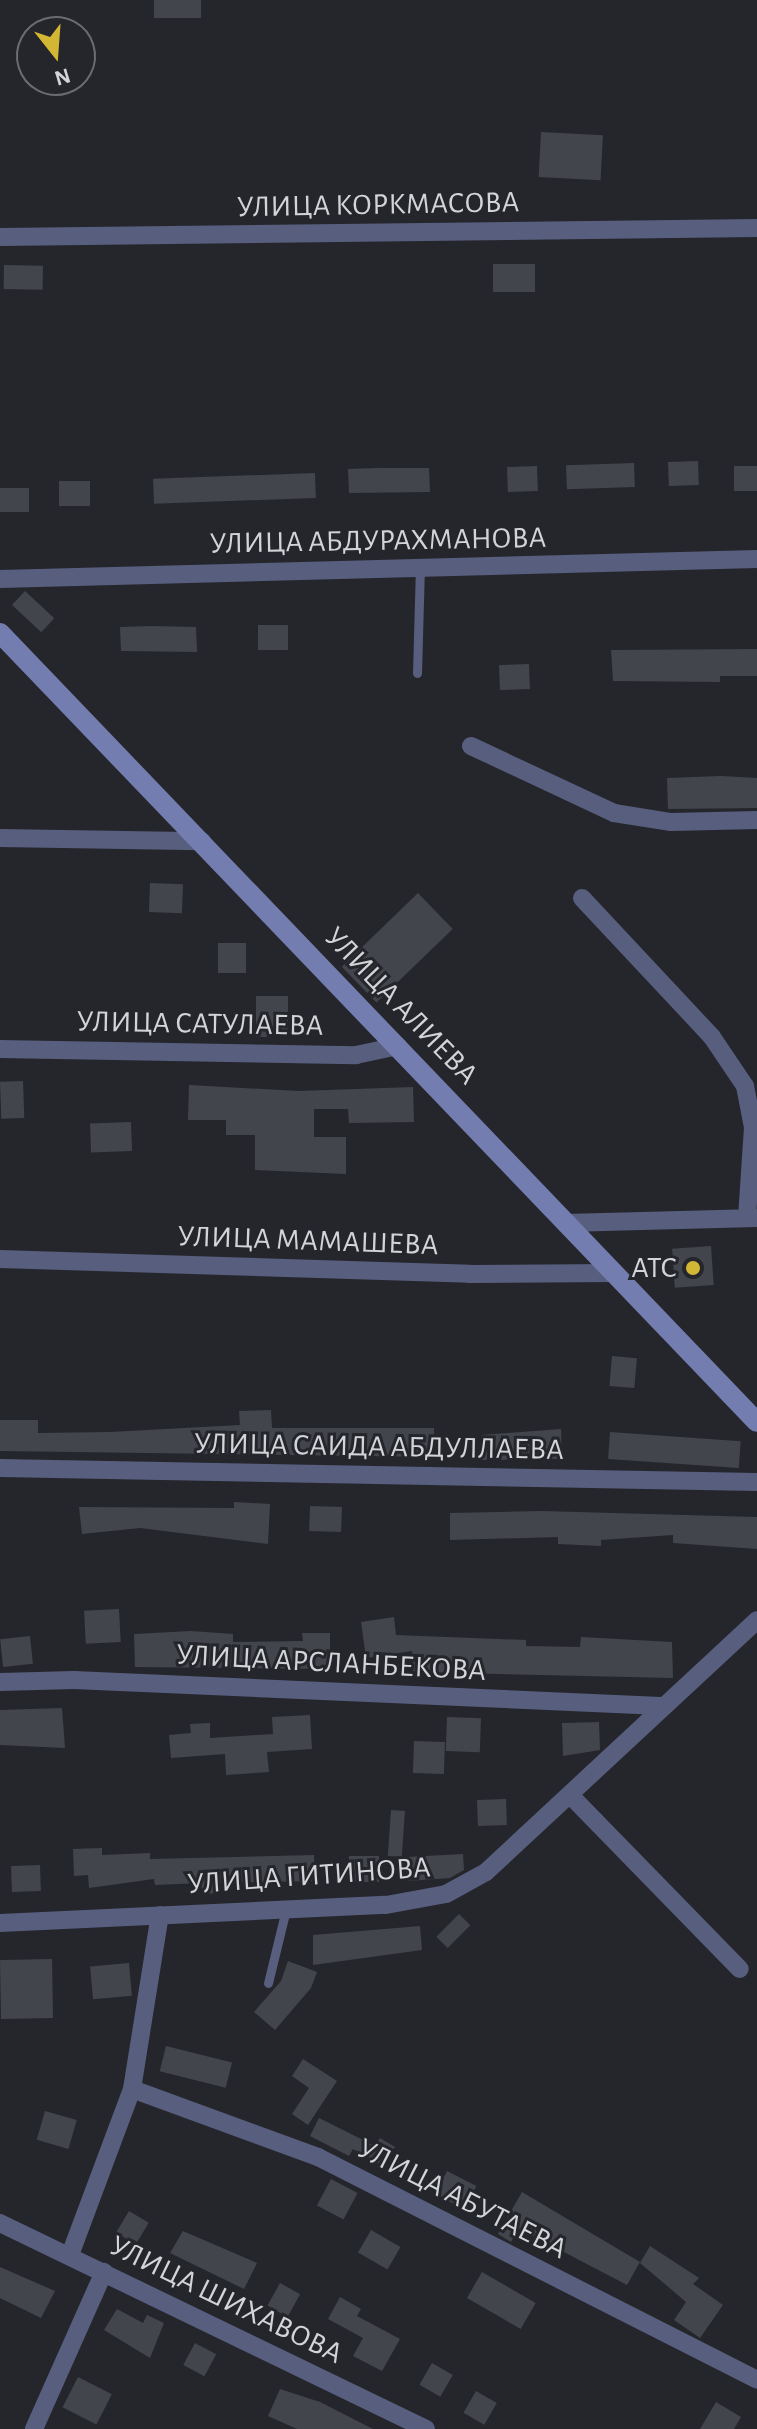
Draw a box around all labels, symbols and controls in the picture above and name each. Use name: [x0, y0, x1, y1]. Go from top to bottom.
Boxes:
north arrow: [16, 16, 96, 96]
text: N: [52, 64, 73, 90]
street label: УЛИЦА КОРКМАСОВА: [237, 185, 519, 225]
street label: УЛИЦА АБДУРАХМАНОВА: [209, 520, 547, 562]
street label: УЛИЦА АЛИЕВА: [317, 920, 485, 1092]
street label: УЛИЦА САТУЛАЕВА: [76, 1004, 324, 1044]
street label: УЛИЦА МАМАШЕВА: [177, 1218, 439, 1264]
place label: АТС: [631, 1250, 677, 1286]
marker: АТС: [684, 1259, 702, 1277]
street label: УЛИЦА САИДА АБДУЛЛАЕВА: [194, 1426, 564, 1468]
street label: УЛИЦА АРСЛАНБЕКОВА: [175, 1637, 487, 1689]
street label: УЛИЦА ГИТИНОВА: [186, 1850, 432, 1902]
street label: УЛИЦА АБУТАЕВА: [351, 2131, 573, 2267]
street label: УЛИЦА ШИХАВОВА: [104, 2228, 348, 2372]

